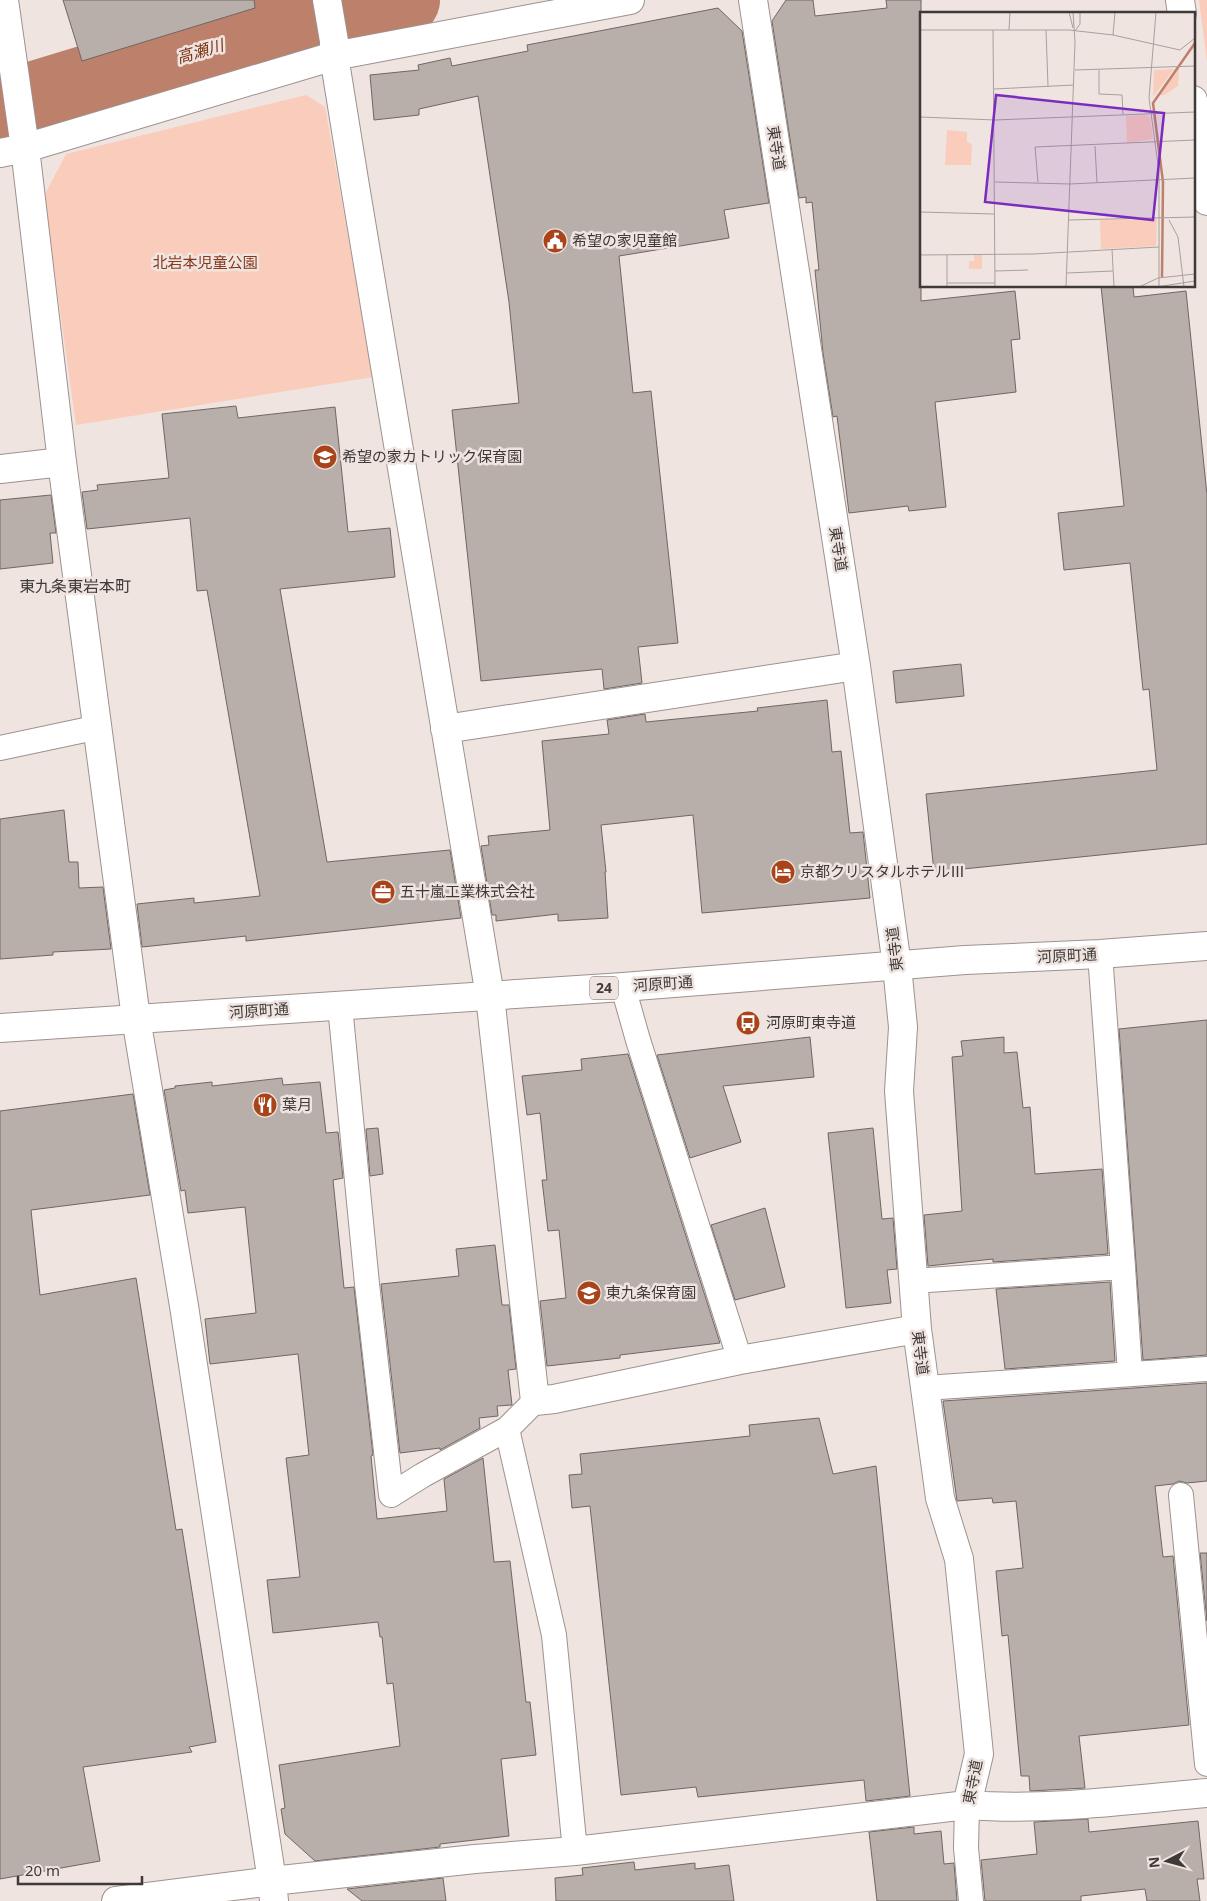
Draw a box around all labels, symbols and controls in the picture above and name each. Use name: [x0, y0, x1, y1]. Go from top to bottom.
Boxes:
inset map: [920, 12, 1194, 288]
water label: 高瀬川: [174, 33, 228, 68]
street label: 東寺道: [764, 124, 790, 172]
public building icon: 希望の家児童館: [542, 228, 568, 254]
place label: 希望の家児童館: [572, 230, 677, 250]
park label: 北岩本児童公園: [152, 252, 258, 272]
school or university icon: 希望の家カトリック保育園: [312, 444, 338, 470]
place label: 希望の家カトリック保育園: [342, 446, 522, 466]
street label: 東寺道: [826, 525, 852, 573]
district label: 東九条東岩本町: [19, 575, 131, 597]
hotel icon: 京都クリスタルホテルⅢ: [770, 859, 796, 885]
place label: 京都クリスタルホテルⅢ: [800, 861, 965, 881]
office icon: 五十嵐工業株式会社: [370, 879, 396, 905]
place label: 五十嵐工業株式会社: [400, 881, 535, 901]
street label: 東寺道: [881, 926, 907, 973]
street label: 河原町通: [1036, 943, 1097, 967]
street label: 河原町通: [632, 971, 694, 995]
road number: 24: [590, 976, 618, 1000]
street label: 河原町通: [228, 998, 290, 1022]
bus stop icon: 河原町東寺道: [735, 1010, 761, 1036]
place label: 河原町東寺道: [766, 1012, 856, 1032]
restaurant icon: 葉月: [252, 1092, 278, 1118]
place label: 葉月: [282, 1094, 312, 1114]
school or university icon: 東九条保育園: [576, 1280, 602, 1306]
place label: 東九条保育園: [606, 1282, 696, 1302]
street label: 東寺道: [908, 1329, 934, 1376]
street label: 東寺道: [958, 1758, 986, 1806]
north arrow: [1142, 1836, 1192, 1886]
scale bar: [18, 1854, 141, 1886]
text: N: [1144, 1856, 1164, 1869]
text: 20 m: [25, 1860, 60, 1880]

